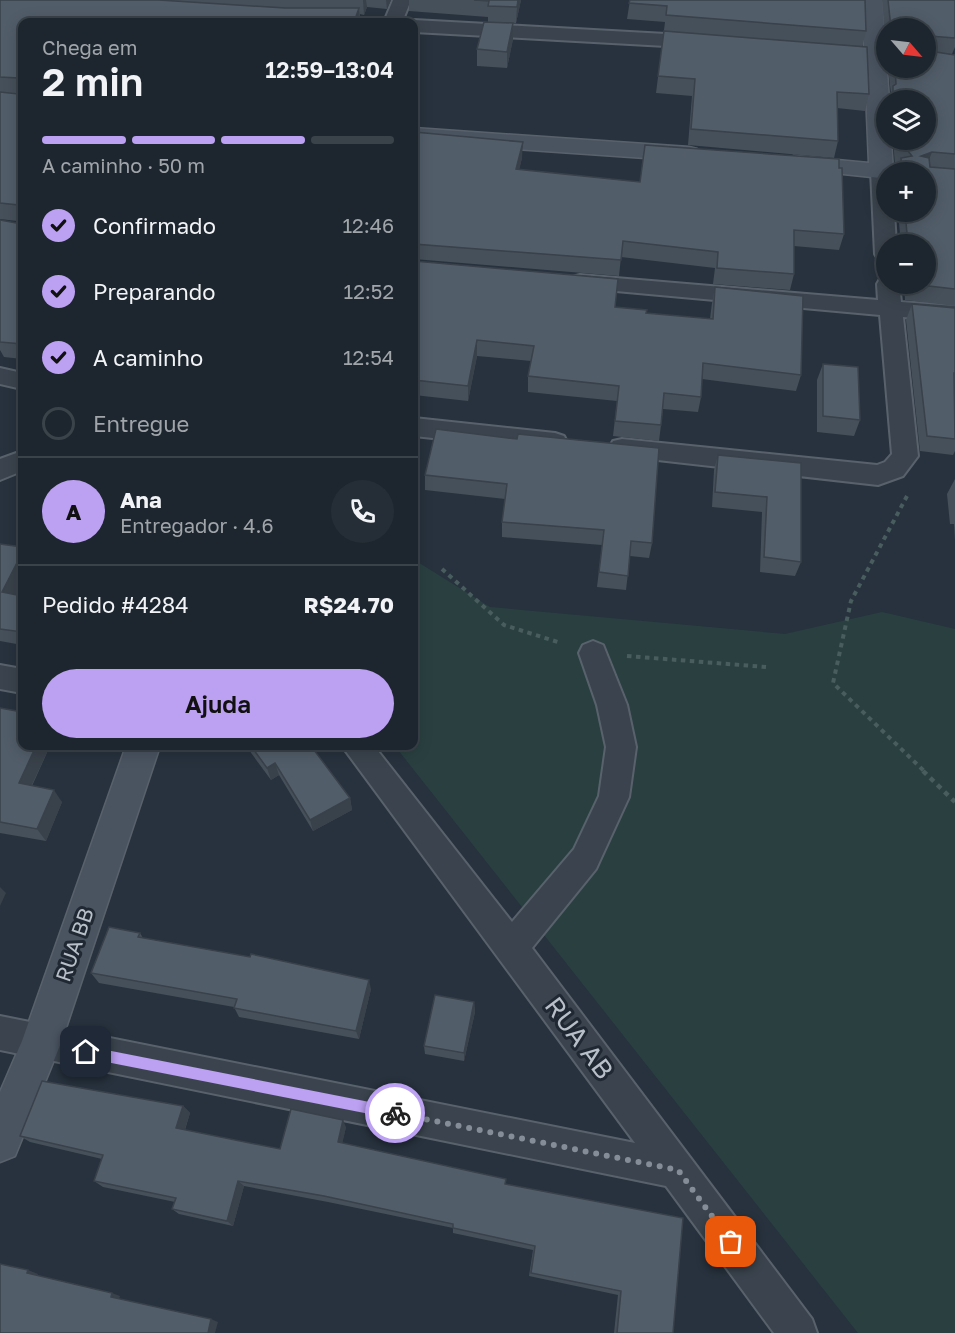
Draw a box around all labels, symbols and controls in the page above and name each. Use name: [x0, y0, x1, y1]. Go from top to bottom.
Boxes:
north arrow: [876, 18, 936, 78]
map controls: [876, 18, 936, 294]
text: Chega em: [42, 35, 137, 59]
text: 12:59–13:04: [265, 56, 394, 83]
text: 2 min: [42, 58, 143, 105]
button: layers: [876, 90, 936, 150]
text: A caminho · 50 m: [42, 153, 205, 177]
button: +: [876, 162, 936, 222]
icon: check: [42, 209, 75, 242]
text: Confirmado: [93, 212, 216, 239]
text: 12:46: [342, 213, 394, 237]
button: −: [876, 234, 936, 294]
icon: check: [42, 275, 75, 308]
text: Preparando: [93, 278, 216, 305]
text: 12:52: [344, 279, 394, 303]
icon: check: [42, 341, 75, 374]
text: A caminho: [93, 344, 203, 371]
text: 12:54: [343, 345, 394, 369]
text: Entregue: [93, 410, 189, 437]
button: phone: [331, 480, 394, 543]
text: Ana: [120, 486, 162, 513]
text: A: [66, 498, 81, 525]
text: Entregador · 4.6: [120, 513, 274, 537]
text: Pedido #4284: [42, 591, 189, 618]
text: R$24.70: [303, 591, 394, 618]
button: Ajuda: [42, 669, 394, 738]
street label: RUA BB: [49, 904, 99, 985]
street label: RUA AB: [539, 991, 620, 1085]
pin: [60, 1026, 111, 1077]
icon: home: [69, 1035, 102, 1068]
courier: [365, 1083, 425, 1143]
icon: bike: [379, 1097, 412, 1130]
pin: [705, 1216, 756, 1267]
icon: bag: [714, 1225, 747, 1258]

